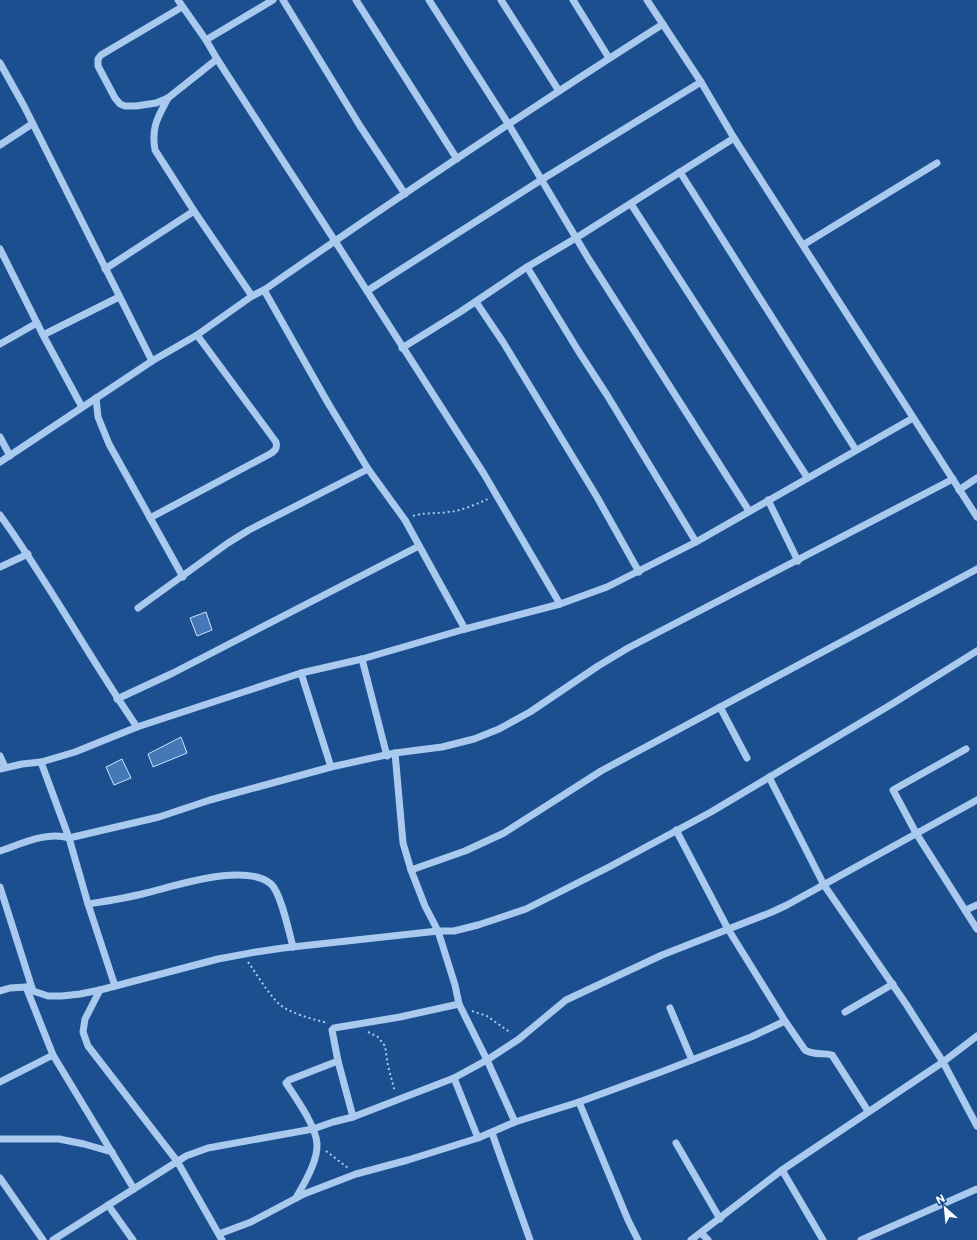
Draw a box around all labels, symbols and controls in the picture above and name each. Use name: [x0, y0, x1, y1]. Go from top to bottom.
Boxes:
north arrow: [925, 1188, 965, 1228]
text: N: [934, 1191, 947, 1206]

